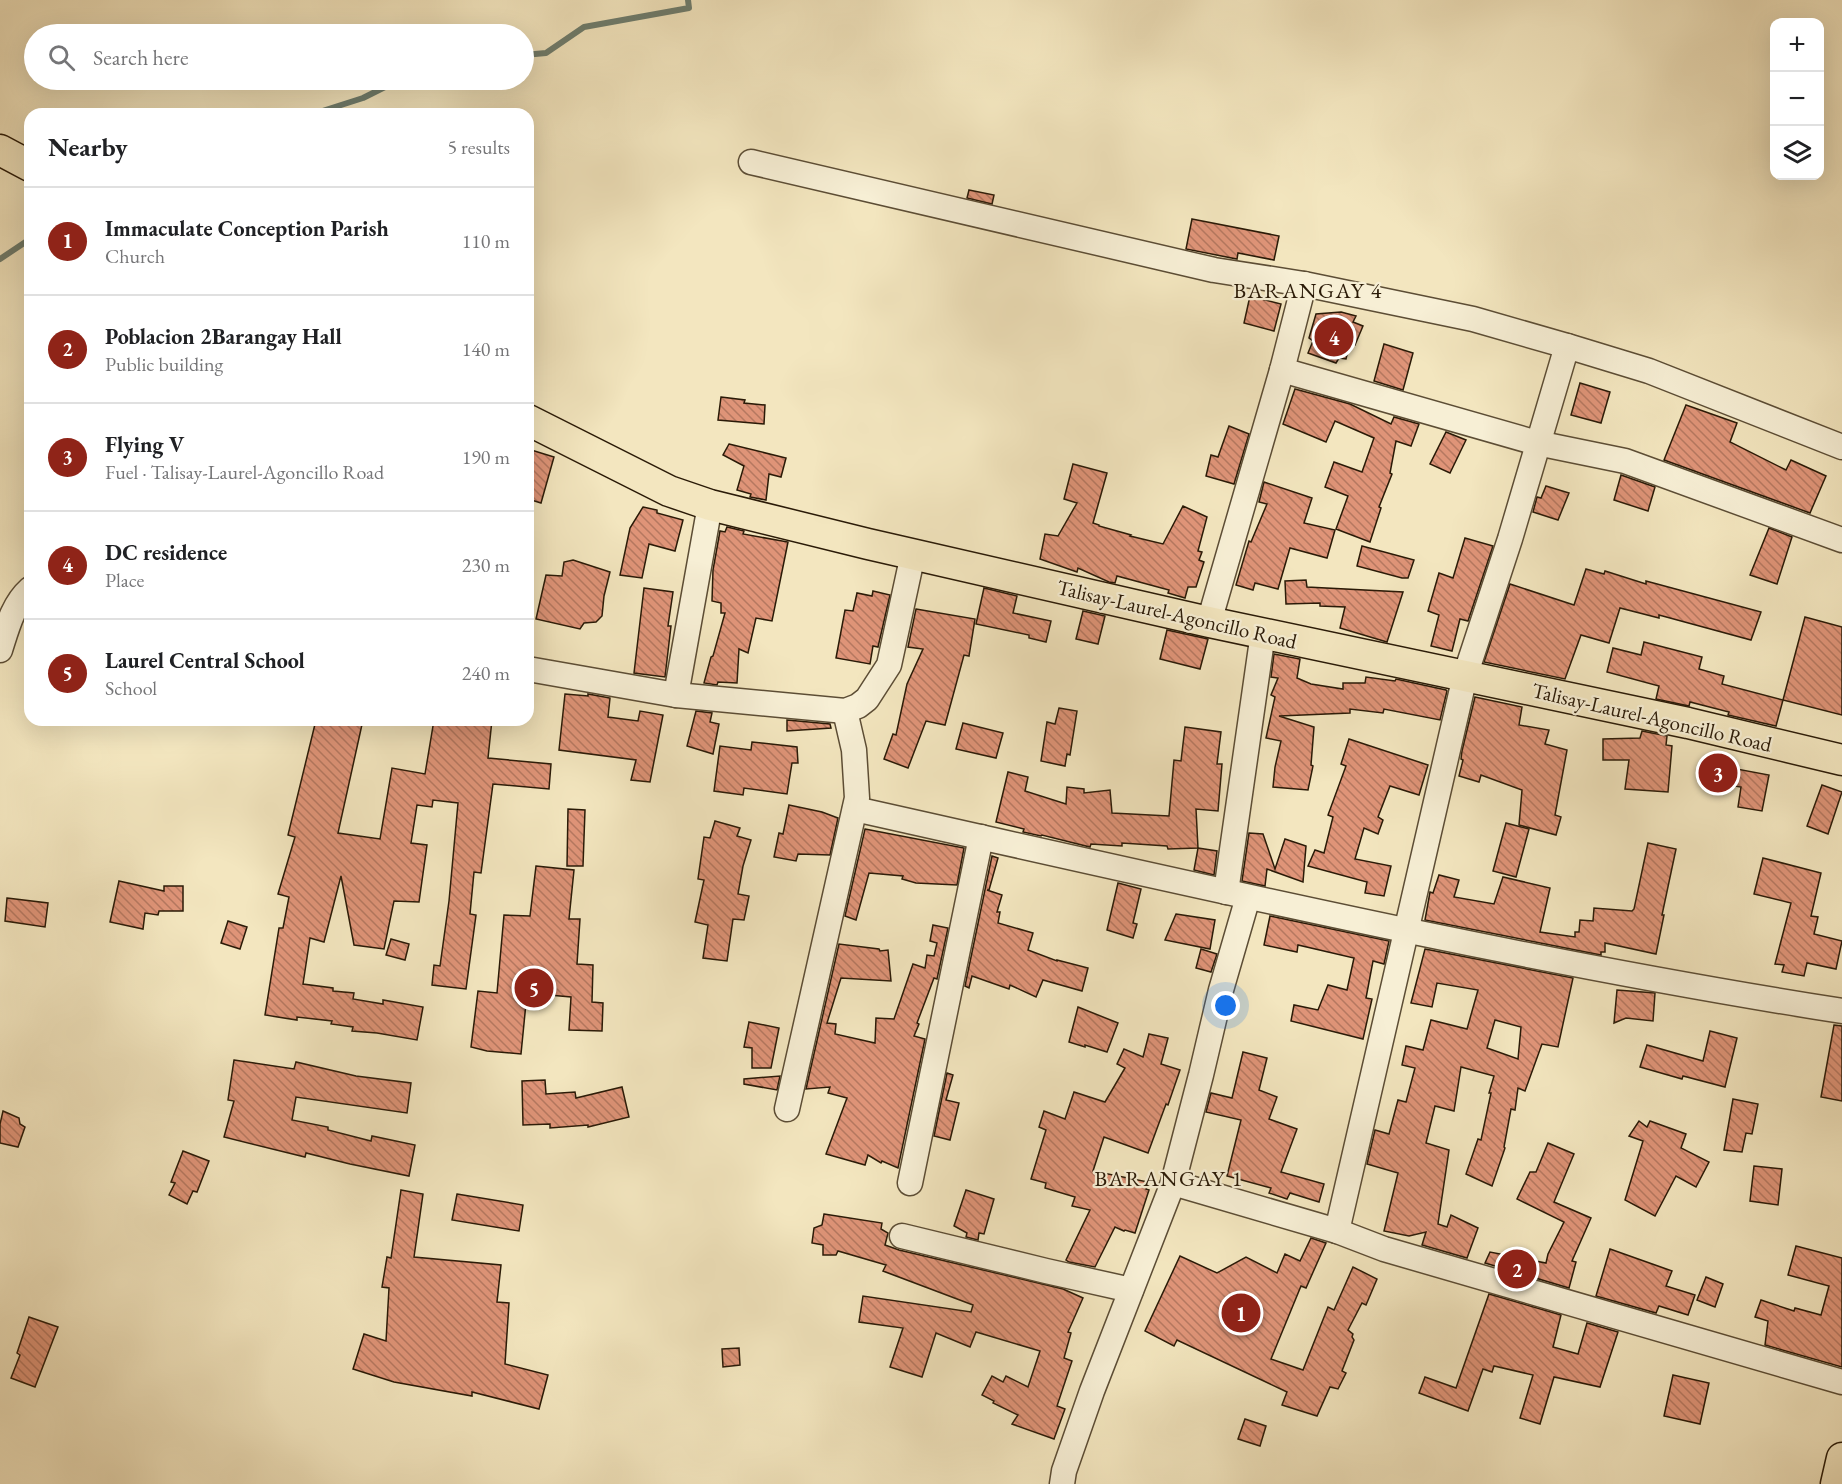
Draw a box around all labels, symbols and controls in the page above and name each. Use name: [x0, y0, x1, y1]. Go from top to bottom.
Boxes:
map controls: [1770, 18, 1824, 180]
button: +: [1770, 18, 1824, 72]
search box: [24, 24, 534, 90]
icon: search: [45, 41, 78, 74]
text: Search here: [93, 43, 188, 72]
button: −: [1770, 72, 1824, 126]
button: layers: [1770, 126, 1824, 180]
text: Nearby: [48, 130, 128, 164]
text: 5 results: [447, 134, 510, 160]
text: Immaculate Conception Parish: [105, 214, 389, 243]
text: 1: [62, 228, 73, 254]
text: 110 m: [462, 228, 510, 254]
text: Church: [105, 243, 165, 269]
district label: BARANGAY 4: [1233, 276, 1383, 305]
pin: 4: [1314, 314, 1354, 360]
text: Poblacion 2Barangay Hall: [105, 322, 342, 351]
text: 2: [62, 336, 73, 362]
text: 140 m: [462, 336, 510, 362]
text: Public building: [105, 351, 223, 377]
text: Flying V: [105, 430, 184, 459]
text: 3: [62, 444, 73, 470]
text: 190 m: [462, 444, 510, 470]
text: Fuel · Talisay-Laurel-Agoncillo Road: [105, 459, 384, 485]
text: DC residence: [105, 538, 227, 567]
text: 4: [62, 552, 73, 578]
text: 230 m: [462, 552, 510, 578]
text: Place: [105, 567, 144, 593]
street label: Talisay-Laurel-Agoncillo Road: [1054, 573, 1300, 655]
text: Laurel Central School: [105, 646, 305, 675]
text: 5: [62, 660, 73, 686]
text: 240 m: [462, 660, 510, 686]
text: School: [105, 675, 157, 701]
street label: Talisay-Laurel-Agoncillo Road: [1529, 676, 1775, 758]
pin: 3: [1698, 750, 1738, 796]
pin: 5: [514, 966, 554, 1010]
your location: [1211, 991, 1240, 1020]
district label: BARANGAY 1: [1094, 1164, 1244, 1193]
pin: 2: [1498, 1246, 1537, 1292]
pin: 1: [1222, 1290, 1260, 1336]

